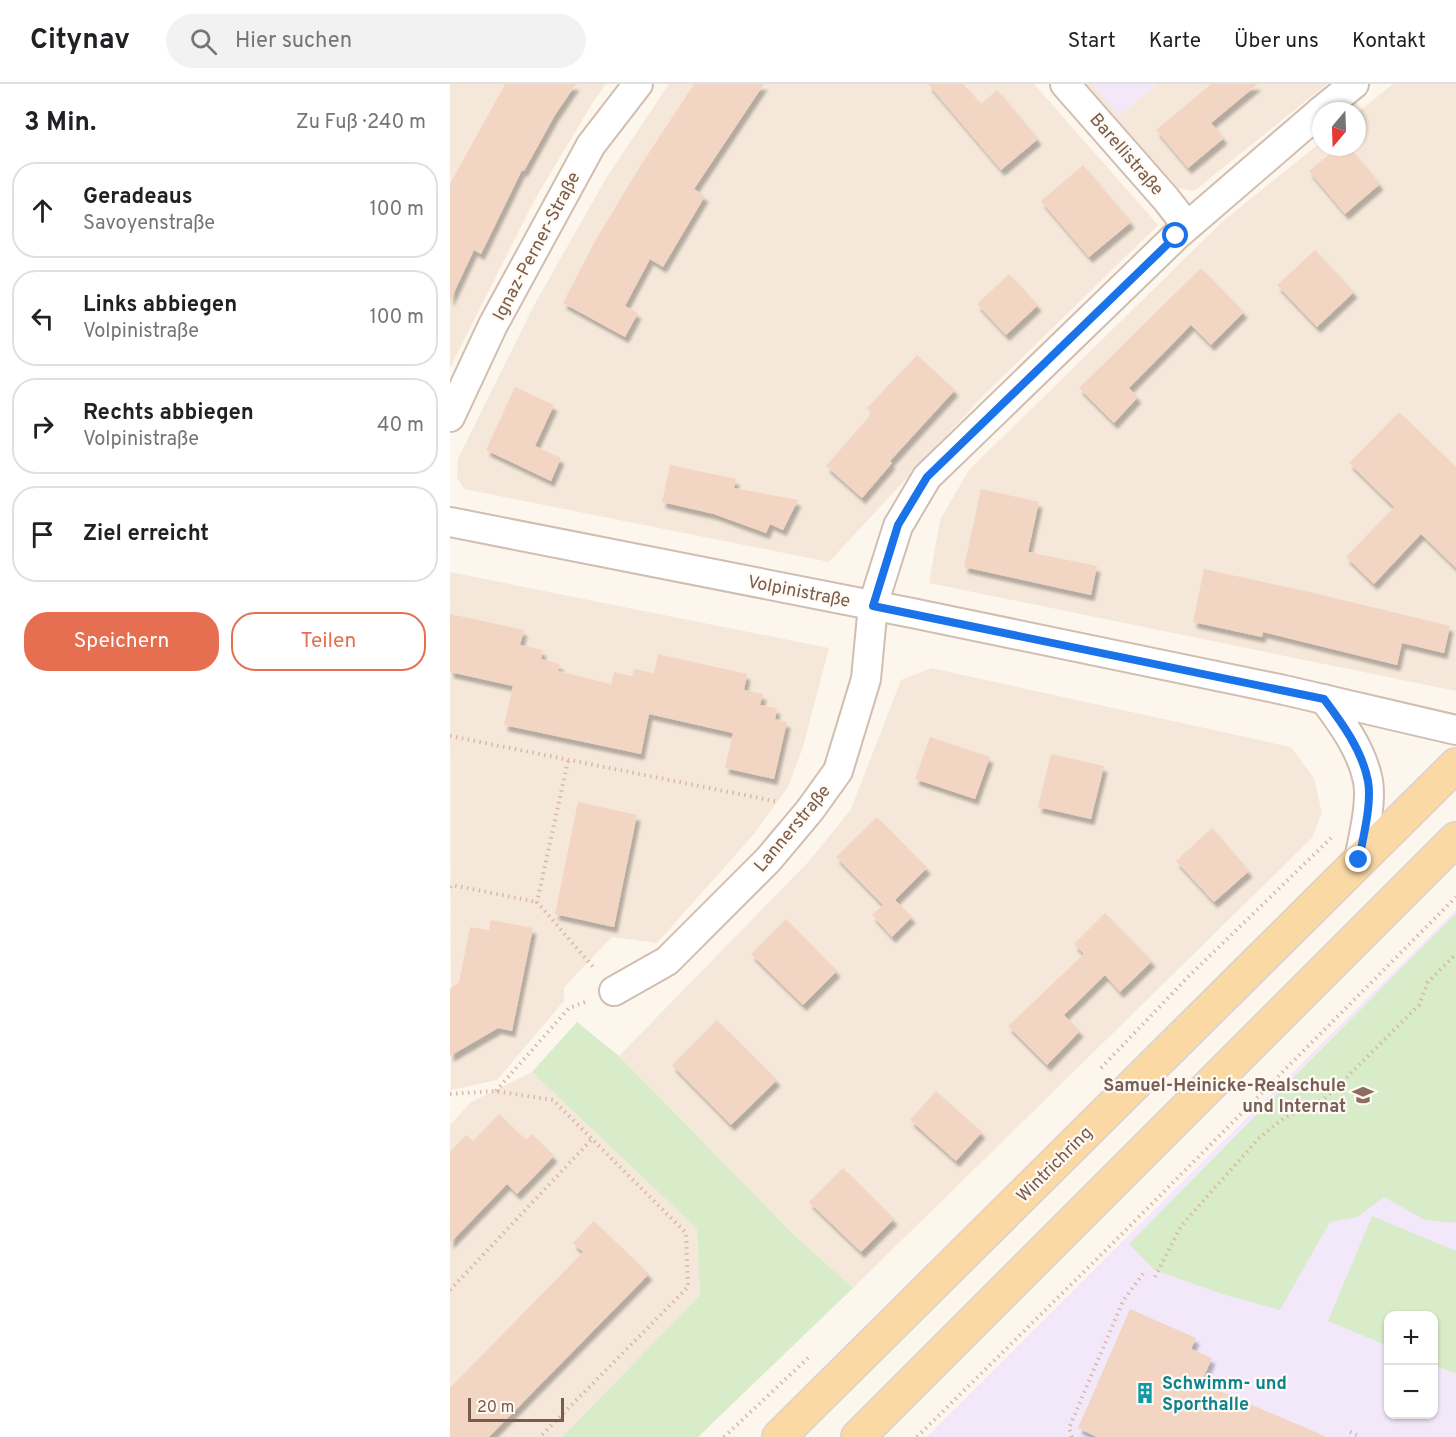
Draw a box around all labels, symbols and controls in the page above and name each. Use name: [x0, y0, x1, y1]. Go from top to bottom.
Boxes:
search box: [166, 14, 586, 68]
text: Citynav: [30, 23, 130, 59]
icon: search: [187, 25, 220, 58]
text: Hier suchen: [235, 28, 352, 55]
text: Start: [1068, 28, 1116, 55]
text: Karte: [1149, 28, 1201, 55]
text: Über uns: [1234, 28, 1319, 55]
text: Kontakt: [1352, 28, 1426, 55]
north arrow: [1312, 102, 1366, 156]
text: 3 Min.: [24, 107, 96, 140]
street label: Barellistraße: [1084, 109, 1168, 201]
text: Zu Fuß · 240 m: [296, 110, 426, 136]
street label: Ignaz-Perner-Straße: [488, 168, 586, 325]
text: Geradeaus: [83, 184, 193, 211]
icon: ahead: [26, 194, 59, 227]
text: 100 m: [369, 197, 424, 223]
text: Savoyenstraße: [83, 211, 215, 237]
route start: [1162, 222, 1188, 248]
text: Links abbiegen: [83, 292, 237, 319]
icon: left: [26, 302, 59, 335]
text: 100 m: [369, 305, 424, 331]
text: Volpinistraße: [83, 319, 199, 345]
text: Rechts abbiegen: [83, 400, 254, 427]
icon: right: [26, 410, 59, 443]
text: 40 m: [377, 413, 424, 439]
text: Volpinistraße: [83, 427, 199, 453]
icon: arrive: [26, 518, 59, 551]
text: Ziel erreicht: [83, 521, 209, 548]
street label: Volpinistraße: [745, 571, 852, 614]
button: Speichern: [24, 612, 219, 671]
button: Teilen: [231, 612, 426, 671]
street label: Lannerstraße: [750, 780, 836, 877]
route end: [1345, 846, 1371, 872]
place label: Samuel-Heinicke-Realschule und Internat: [1103, 1075, 1346, 1119]
school or university icon: Samuel-Heinicke-Realschule und Internat: [1351, 1083, 1375, 1107]
street label: Wintrichring: [1012, 1122, 1098, 1208]
map controls: [1384, 1311, 1438, 1419]
button: +: [1384, 1311, 1438, 1365]
button: −: [1384, 1365, 1438, 1419]
place label: Schwimm- und Sporthalle: [1162, 1373, 1287, 1417]
building icon: Schwimm- und Sporthalle: [1133, 1381, 1157, 1405]
scale bar: [468, 1395, 564, 1422]
text: 20 m: [477, 1398, 514, 1418]

